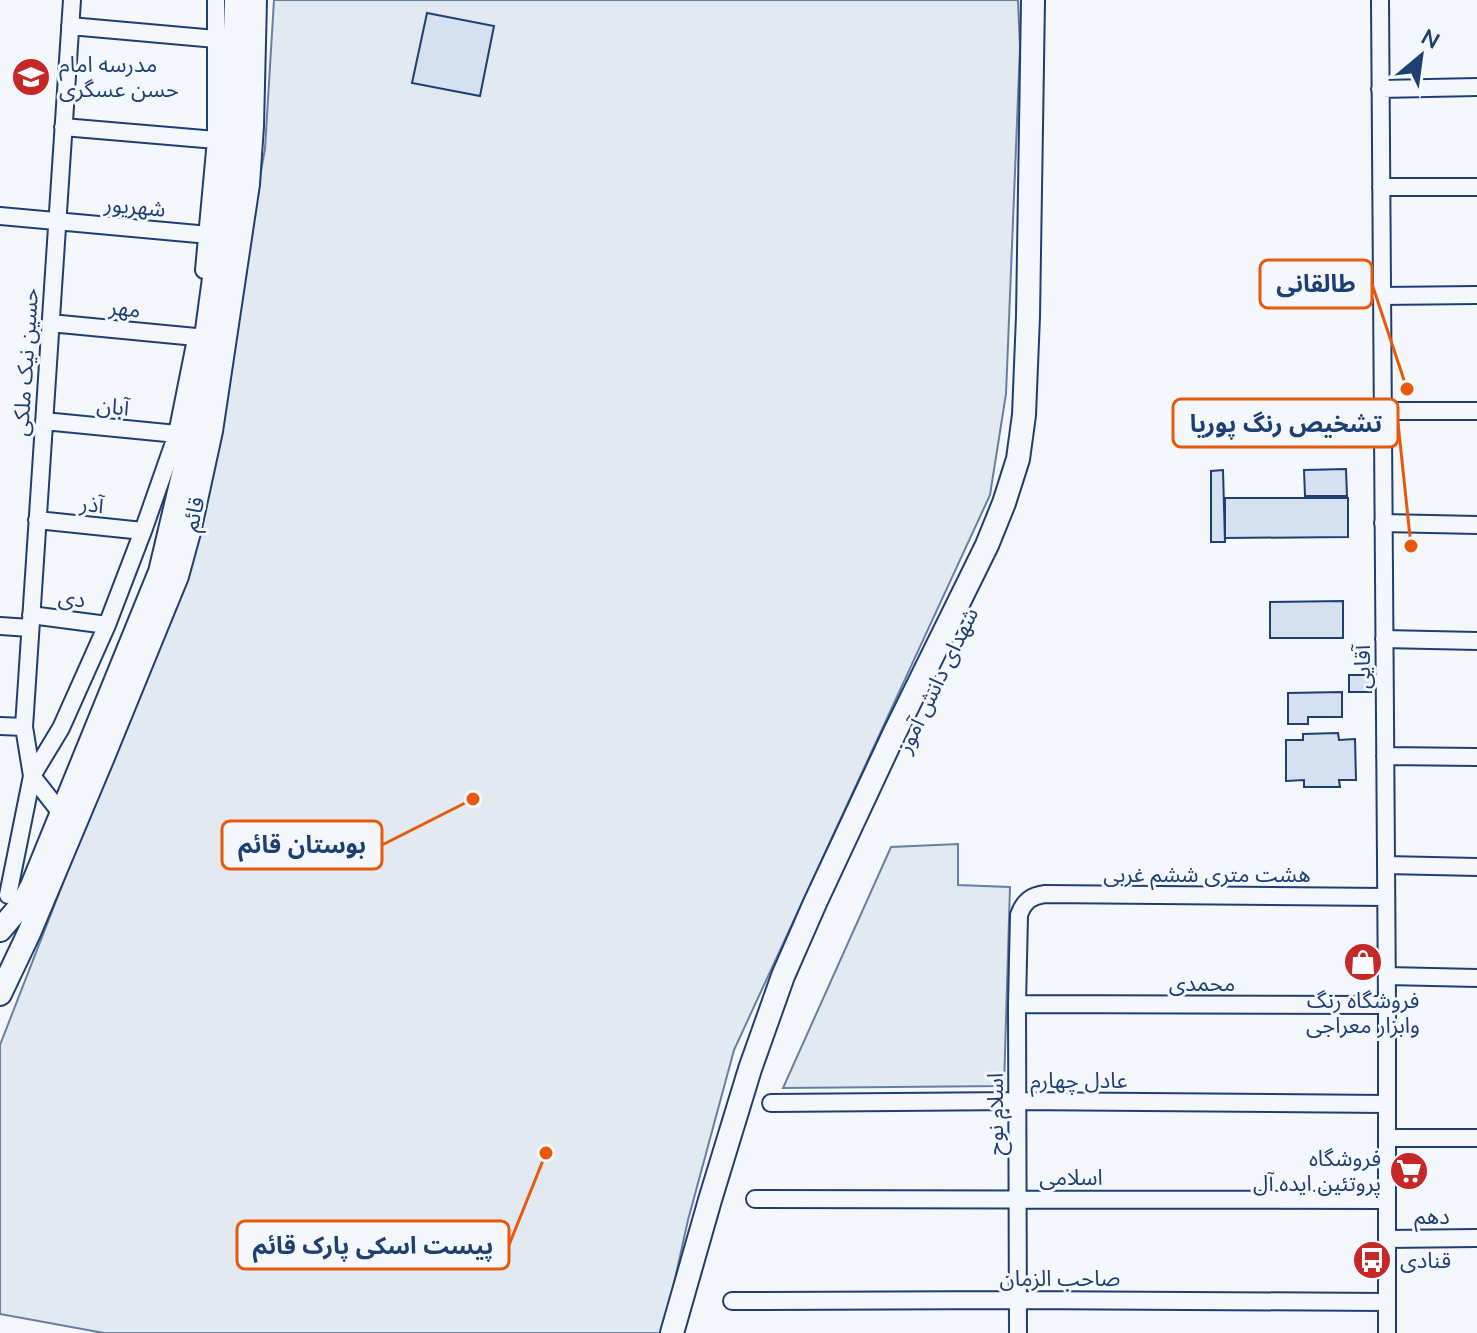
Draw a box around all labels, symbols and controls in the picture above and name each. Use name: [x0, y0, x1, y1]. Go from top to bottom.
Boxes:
north arrow: [1381, 16, 1461, 96]
text: N: [1417, 22, 1445, 55]
place label: مدرسه امام حسن عسگری: [59, 50, 179, 103]
school or university icon: مدرسه امام حسن عسگری: [10, 56, 52, 98]
street label: شهریور: [102, 189, 167, 223]
callout: طالقانی: [1260, 260, 1372, 308]
text: طالقانی: [1276, 268, 1356, 298]
street label: حسین نیک ملکی: [6, 287, 44, 437]
street label: مهر: [107, 292, 142, 324]
street label: آبان: [95, 390, 132, 422]
callout: تشخیص رنگ پوریا: [1173, 399, 1398, 447]
text: تشخیص رنگ پوریا: [1190, 408, 1383, 440]
street label: آذر: [78, 489, 107, 519]
street label: قائم: [175, 494, 213, 535]
street label: دی: [57, 582, 87, 614]
street label: شهدای دانش آموز: [889, 603, 984, 758]
street label: آقایی: [1348, 643, 1376, 689]
callout: بوستان قائم: [222, 821, 382, 869]
text: بوستان قائم: [238, 829, 366, 862]
street label: هشت متری ششم غربی: [1103, 860, 1311, 891]
shop icon: فروشگاه رنگ وابزار معراجی: [1342, 941, 1384, 983]
street label: محمدی: [1169, 969, 1235, 997]
place label: فروشگاه رنگ وابزار معراجی: [1306, 986, 1420, 1039]
street label: عادل چهارم: [1030, 1066, 1128, 1097]
street label: اسلام نوح: [981, 1073, 1012, 1155]
place label: فروشگاه پروتئین ایده آل: [1253, 1144, 1381, 1198]
supermarket icon: فروشگاه پروتئین ایده آل: [1388, 1150, 1430, 1192]
street label: اسلامی: [1039, 1163, 1103, 1191]
street label: دهم: [1414, 1202, 1450, 1233]
callout: پیست اسکی پارک قائم: [237, 1221, 509, 1269]
text: پیست اسکی پارک قائم: [253, 1230, 493, 1263]
bus stop icon: قنادی: [1351, 1239, 1393, 1281]
place label: قنادی: [1400, 1246, 1451, 1274]
street label: صاحب الزمان: [1000, 1264, 1120, 1292]

